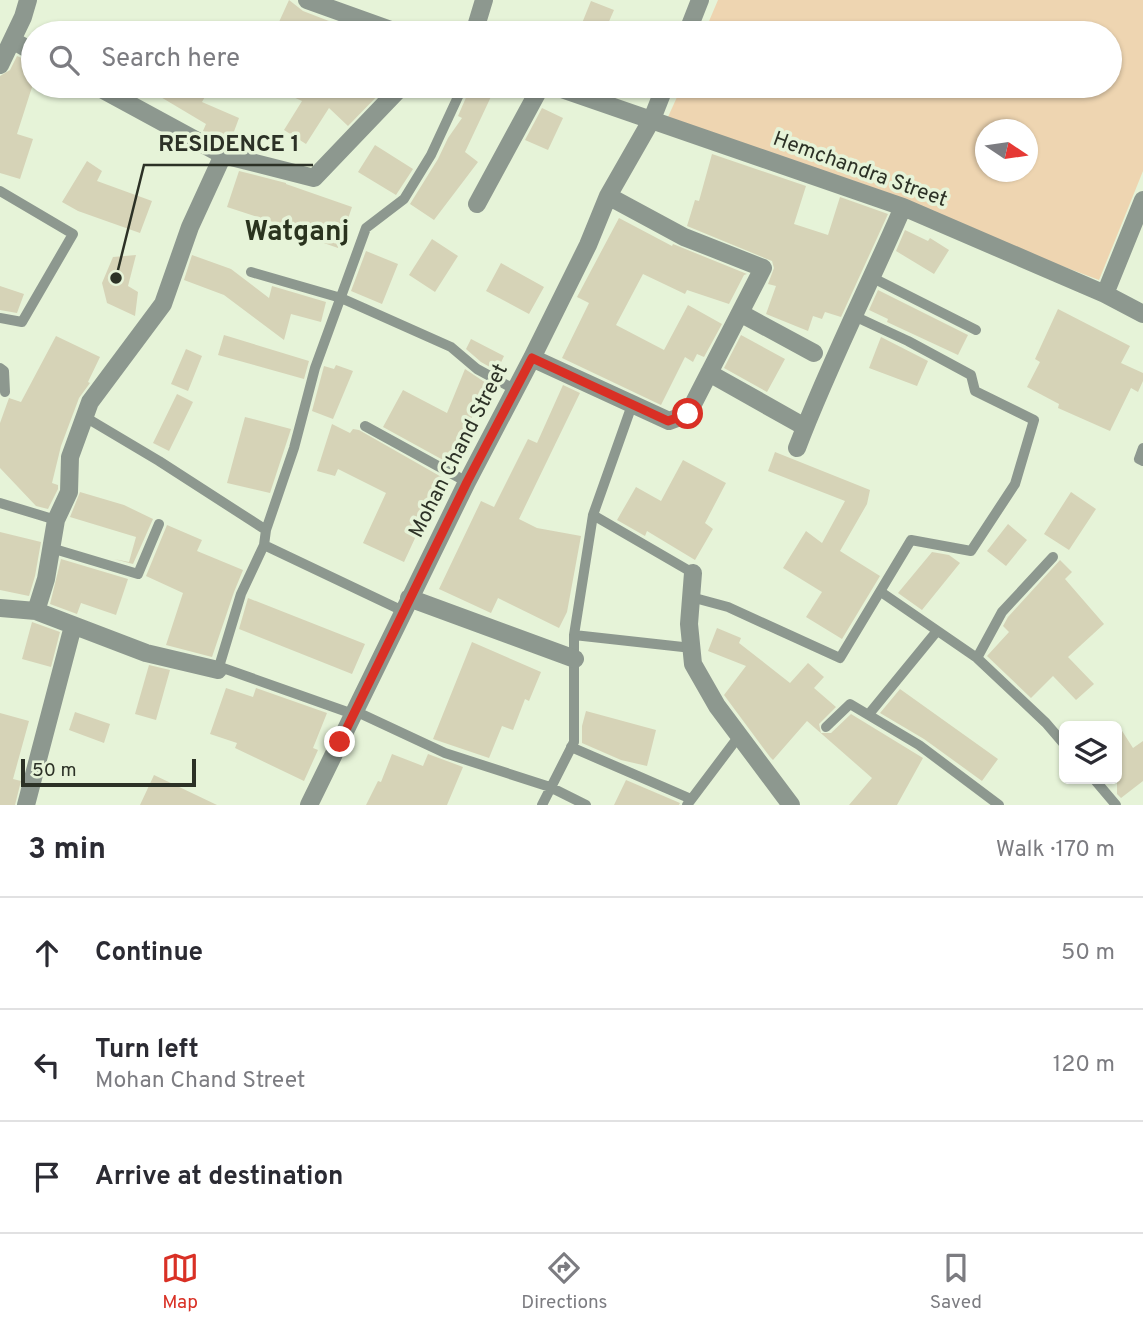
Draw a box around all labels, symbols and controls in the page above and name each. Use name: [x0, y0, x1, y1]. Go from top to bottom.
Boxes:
search box: [21, 21, 1122, 98]
icon: search: [45, 41, 83, 79]
text: Search here: [101, 43, 240, 76]
north arrow: [975, 119, 1038, 182]
callout: RESIDENCE 1: [144, 121, 313, 165]
street label: Hemchandra Street: [769, 126, 951, 214]
text: RESIDENCE 1: [158, 131, 300, 160]
district label: Watganj: [245, 215, 349, 251]
street label: Mohan Chand Street: [403, 359, 515, 543]
route start: [672, 398, 703, 429]
map controls: [1059, 721, 1122, 784]
button: layers: [1059, 721, 1122, 784]
route end: [324, 726, 355, 757]
scale bar: [21, 756, 196, 788]
text: 50 m: [32, 759, 77, 783]
text: 3 min: [28, 832, 106, 869]
text: Walk · 170 m: [996, 836, 1115, 865]
icon: ahead: [28, 934, 66, 972]
text: Continue: [95, 937, 203, 970]
text: 50 m: [1061, 939, 1115, 968]
text: Turn left: [95, 1034, 199, 1067]
icon: left: [28, 1046, 66, 1084]
text: 120 m: [1053, 1051, 1115, 1080]
text: Mohan Chand Street: [95, 1067, 305, 1096]
icon: arrive: [28, 1158, 66, 1196]
text: Arrive at destination: [95, 1161, 343, 1194]
tab: Map: [161, 1249, 199, 1315]
tab: Directions: [521, 1249, 608, 1315]
tab: Saved: [930, 1249, 982, 1315]

